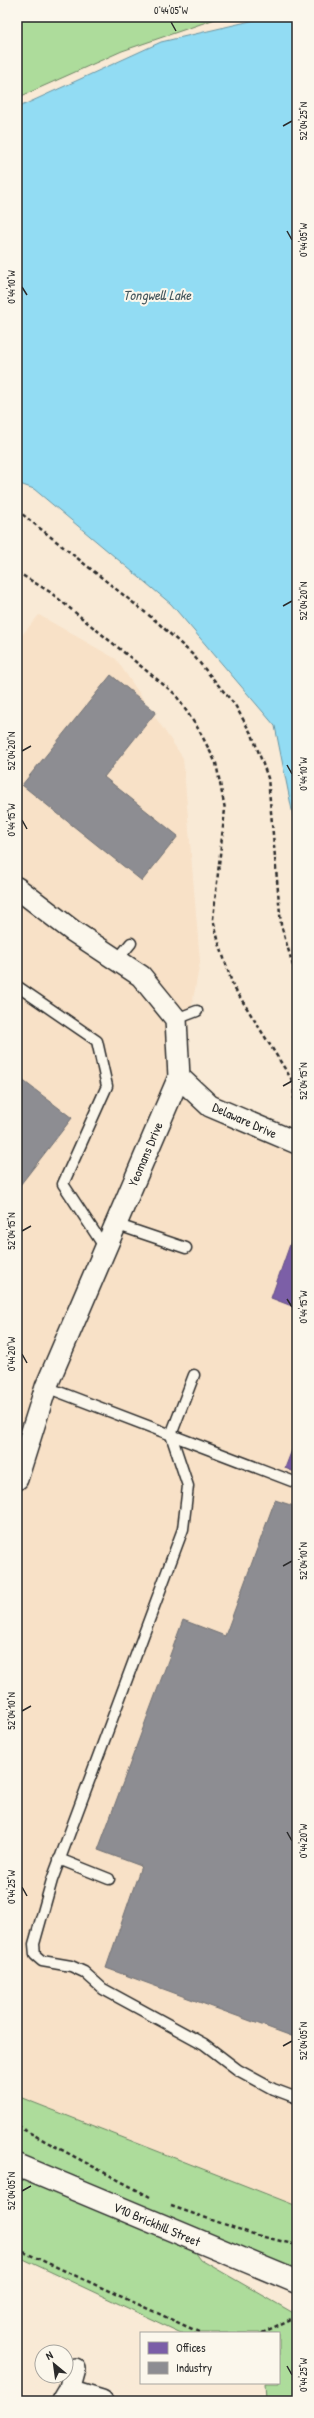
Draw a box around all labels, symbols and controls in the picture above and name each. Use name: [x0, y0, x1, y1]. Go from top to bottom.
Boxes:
text: 0°44'05"W: [154, 4, 189, 17]
text: 52°04'25"N: [297, 102, 310, 140]
text: 0°44'05"W: [297, 222, 310, 257]
text: 0°44'10"W: [5, 270, 18, 304]
water label: Tongwell Lake: [123, 285, 192, 305]
text: 52°04'20"N: [297, 582, 310, 620]
text: 52°04'20"N: [5, 732, 18, 770]
text: 0°44'10"W: [297, 757, 310, 791]
text: 0°44'15"W: [5, 803, 18, 837]
text: 52°04'15"N: [297, 1062, 310, 1100]
street label: Delaware Drive: [210, 1098, 280, 1142]
street label: Yeomans Drive: [123, 1119, 167, 1189]
text: 52°04'15"N: [5, 1212, 18, 1250]
text: 0°44'15"W: [297, 1290, 310, 1324]
text: 0°44'20"W: [5, 1336, 18, 1371]
text: 52°04'10"N: [297, 1542, 310, 1580]
text: 52°04'10"N: [5, 1692, 18, 1730]
text: 0°44'20"W: [297, 1823, 310, 1858]
text: 0°44'25"W: [5, 1869, 18, 1904]
text: 52°04'05"N: [297, 2022, 310, 2060]
text: 52°04'05"N: [5, 2172, 18, 2210]
street label: V10 Brickhill Street: [111, 2198, 204, 2251]
legend: [140, 2332, 280, 2384]
text: Offices: [176, 2339, 206, 2356]
north arrow: [34, 2344, 74, 2384]
text: N: [43, 2348, 55, 2363]
text: 0°44'25"W: [297, 2357, 310, 2392]
text: Industry: [176, 2359, 212, 2376]

